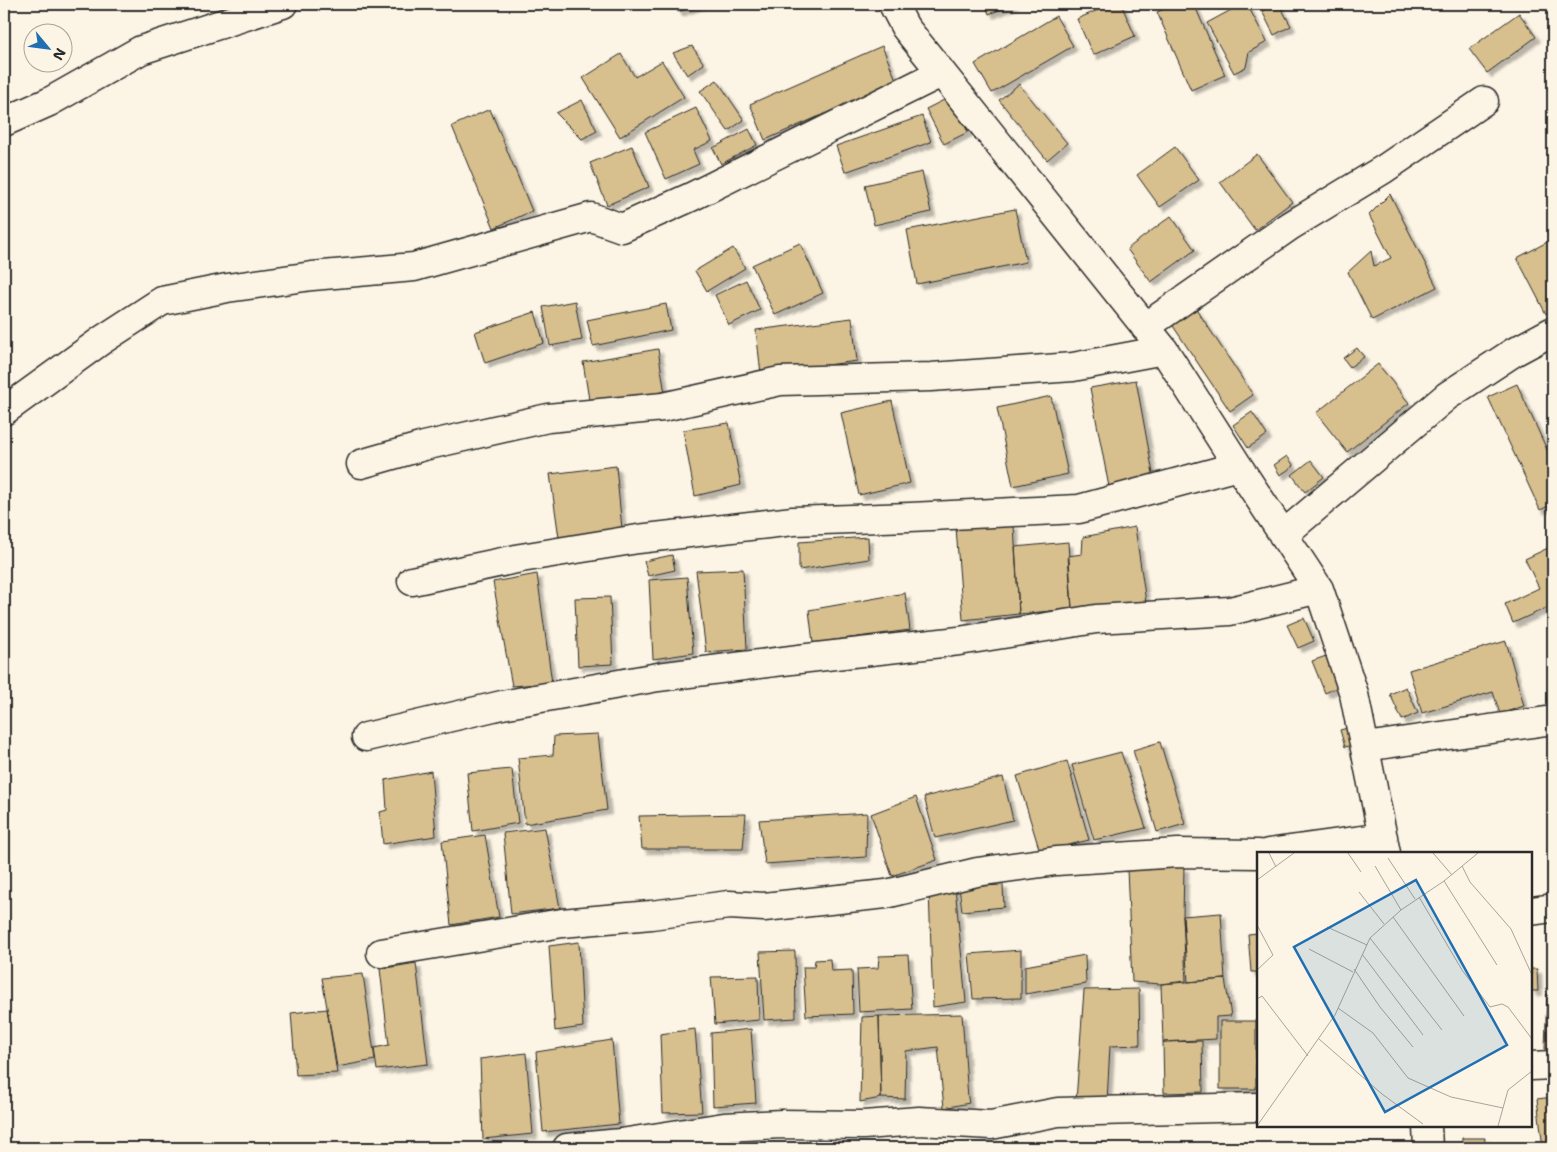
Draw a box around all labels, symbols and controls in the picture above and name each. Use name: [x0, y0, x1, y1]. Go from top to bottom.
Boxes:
north arrow: [22, 22, 72, 72]
text: N: [49, 45, 70, 64]
inset map: [1257, 852, 1532, 1127]

